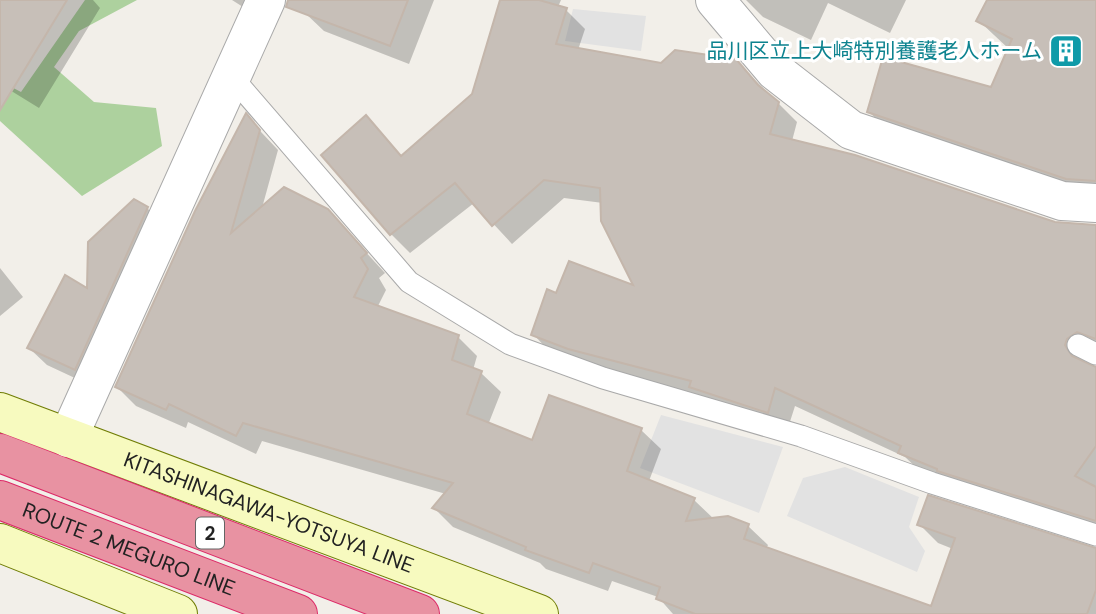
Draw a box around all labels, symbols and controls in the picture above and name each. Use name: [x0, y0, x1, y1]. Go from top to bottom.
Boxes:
building icon: 品川区立上大崎特別養護老人ホーム: [1047, 32, 1085, 70]
place label: 品川区立上大崎特別養護老人ホーム: [707, 37, 1042, 65]
street label: KITASHINAGAWA-YOTSUYA LINE: [120, 446, 418, 580]
street label: ROUTE 2 MEGURO LINE: [19, 496, 239, 603]
road number: 2: [196, 518, 224, 548]

